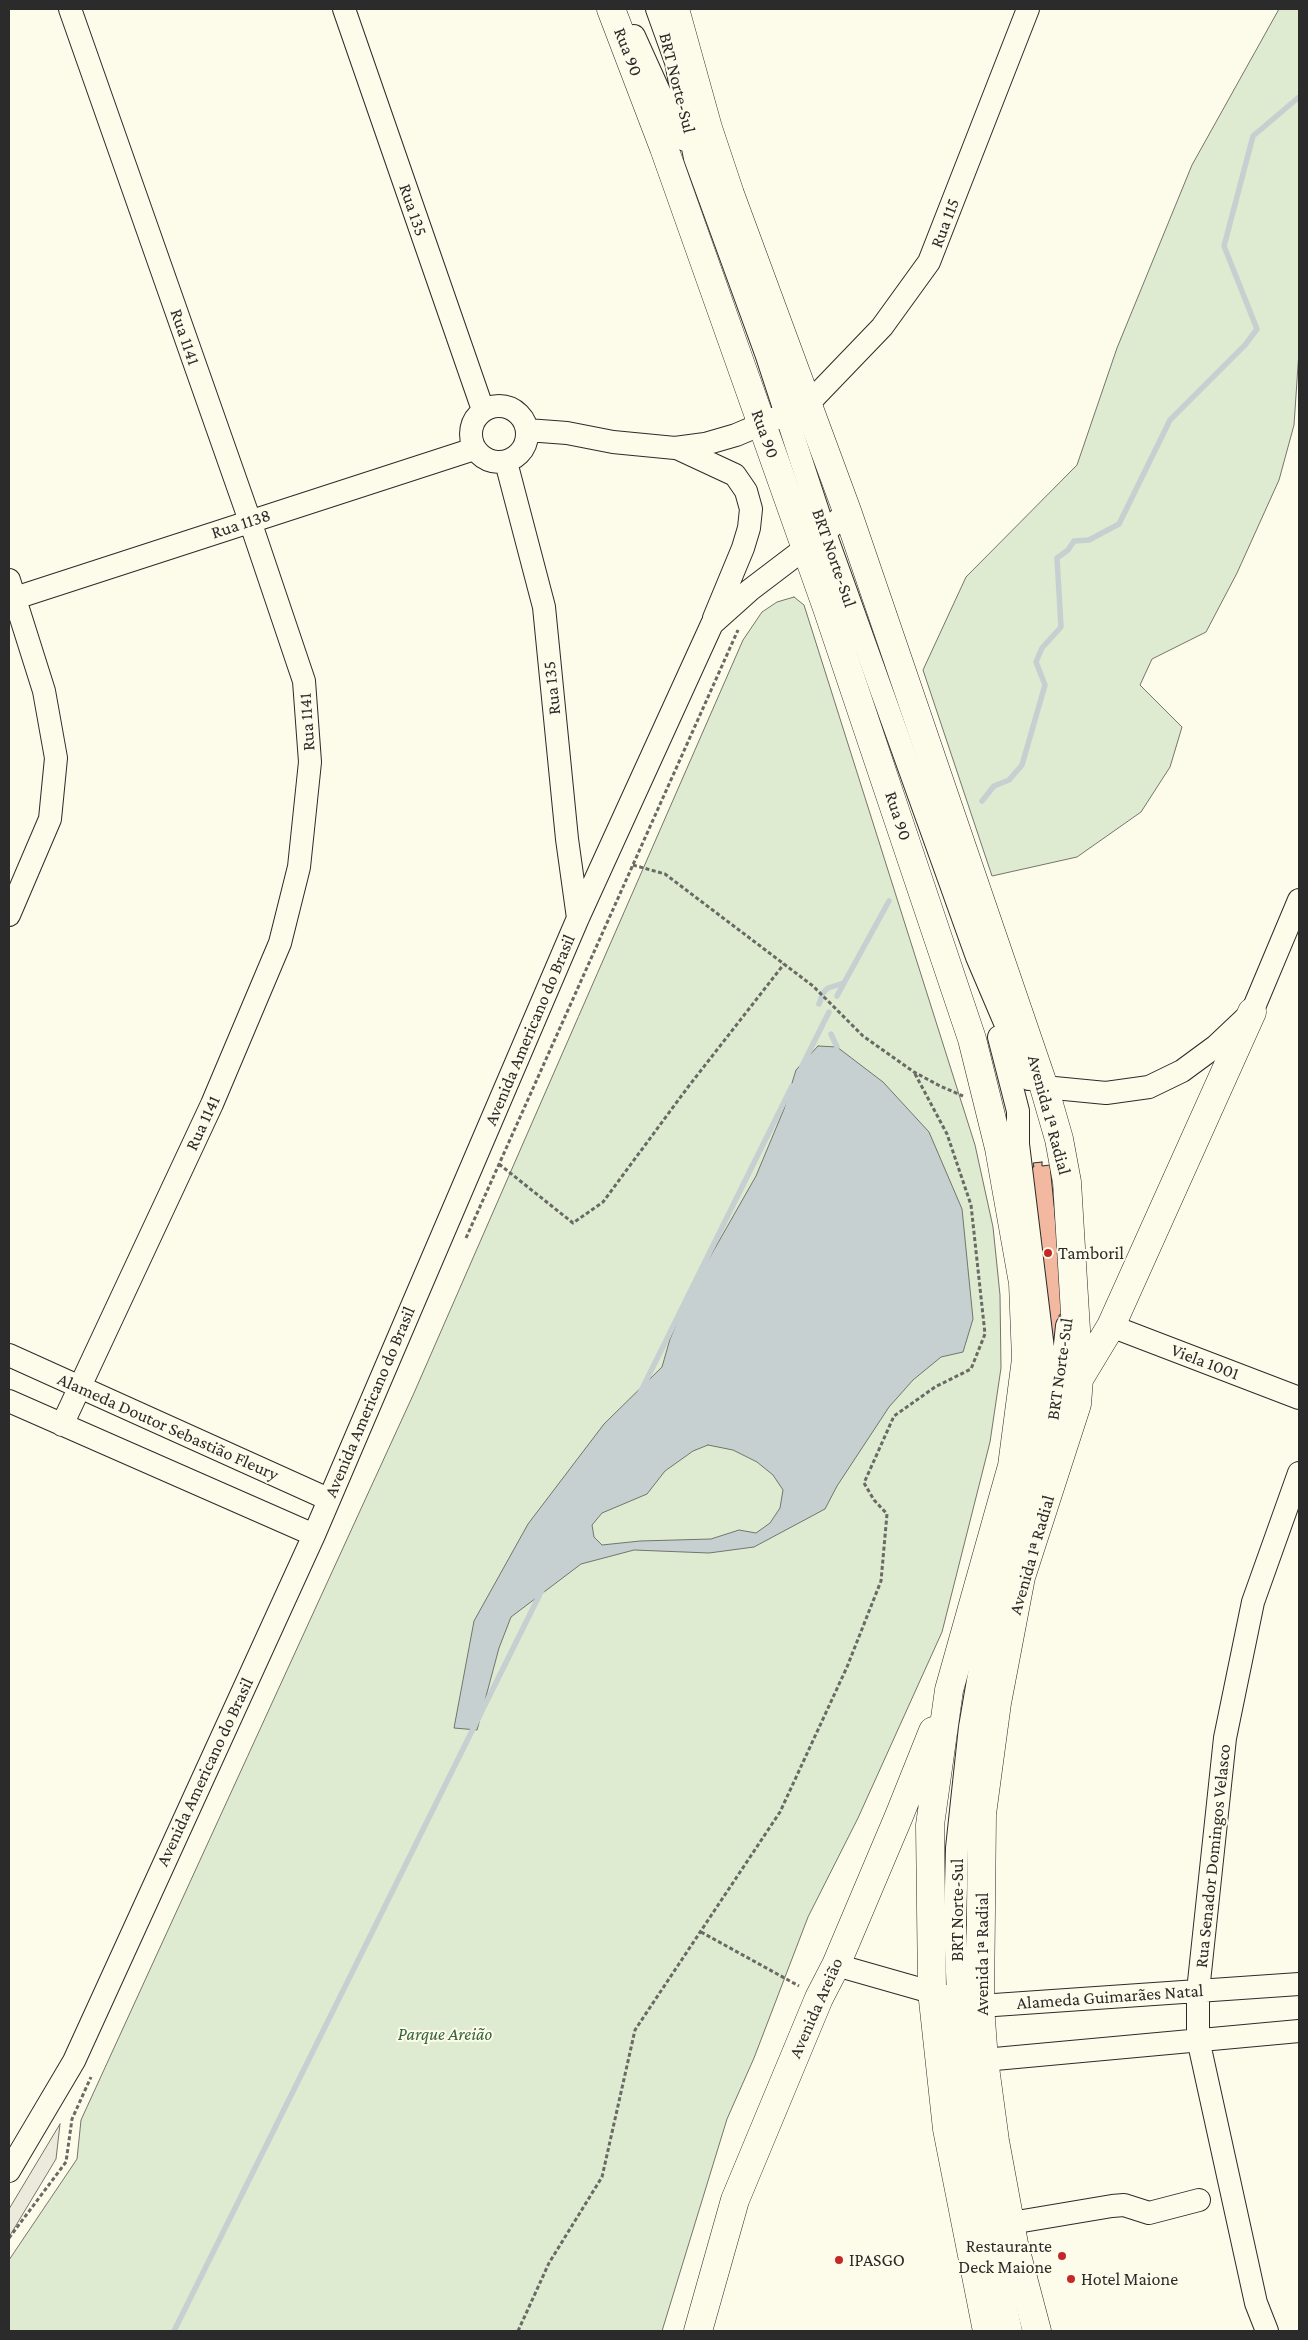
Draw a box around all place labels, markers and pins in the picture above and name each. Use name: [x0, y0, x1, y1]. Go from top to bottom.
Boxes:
place label: Tamboril: [1058, 1242, 1124, 1264]
marker: Tamboril: [1042, 1247, 1054, 1259]
place label: Restaurante Deck Maione: [958, 2235, 1052, 2278]
place label: IPASGO: [849, 2249, 905, 2271]
marker: Restaurante Deck Maione: [1056, 2250, 1068, 2262]
marker: IPASGO: [833, 2254, 845, 2266]
place label: Hotel Maione: [1081, 2268, 1178, 2290]
marker: Hotel Maione: [1065, 2273, 1077, 2285]

